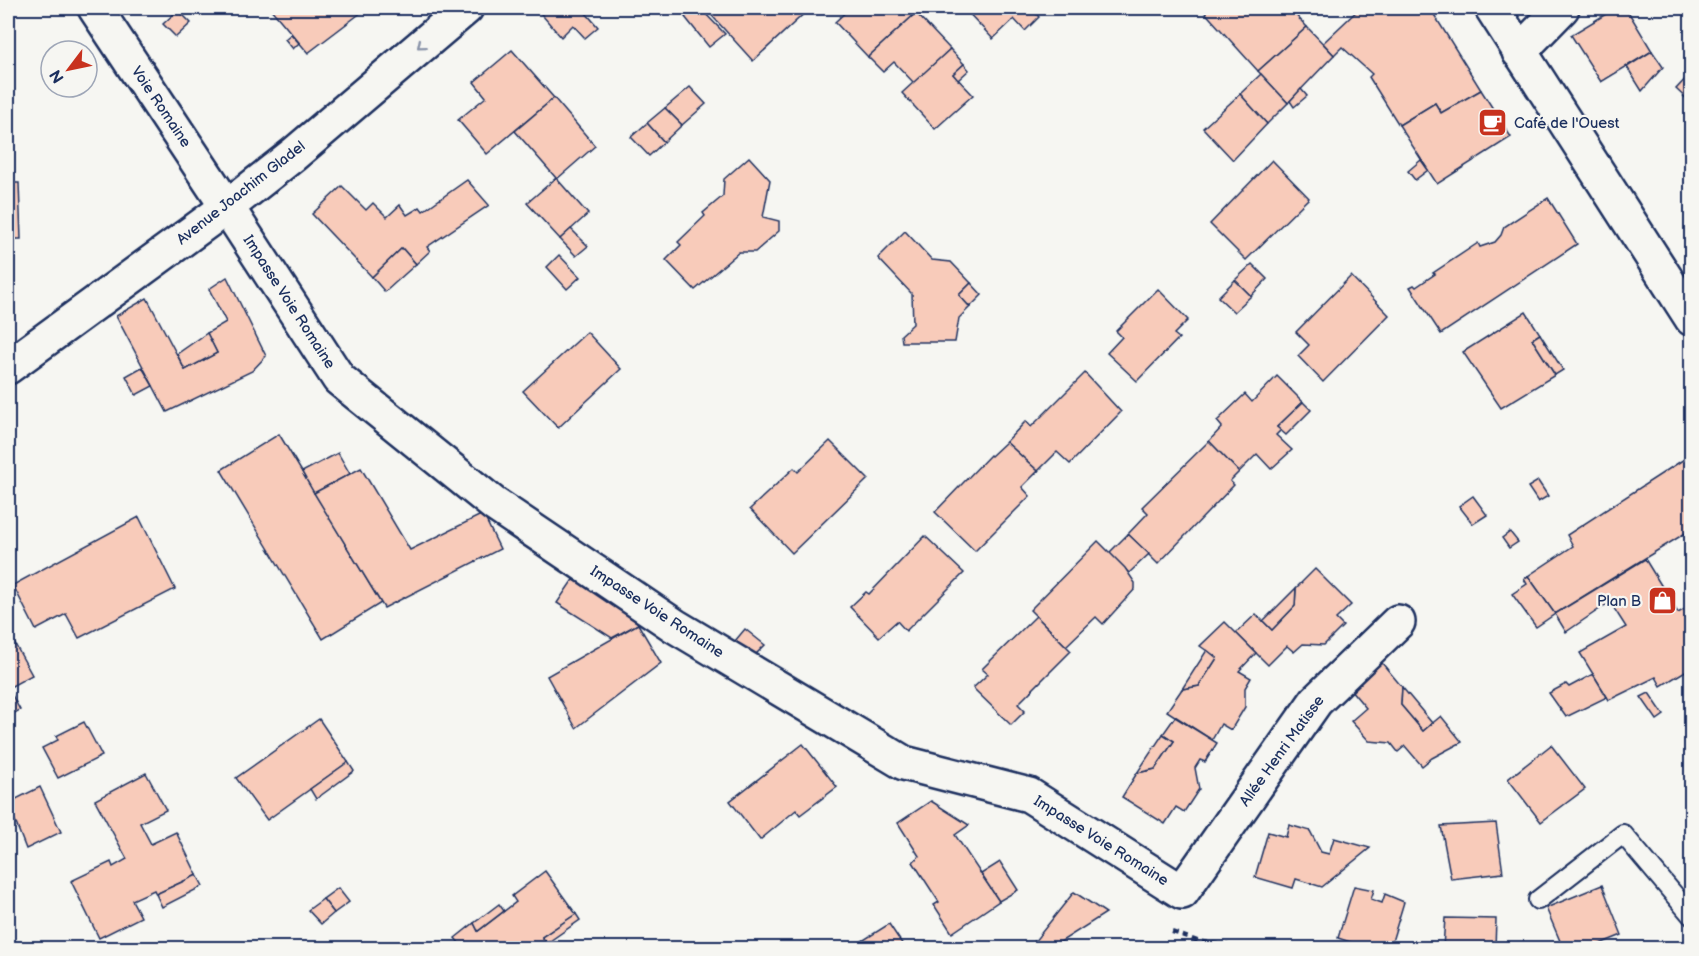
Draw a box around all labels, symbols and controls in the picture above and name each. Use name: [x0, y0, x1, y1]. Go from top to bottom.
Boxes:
one-way arrow: [417, 38, 428, 49]
north arrow: [39, 39, 99, 99]
street label: Voie Romaine: [127, 63, 195, 151]
text: N: [46, 66, 69, 86]
cafe icon: Café de l'Ouest: [1477, 107, 1509, 139]
place label: Café de l'Ouest: [1514, 114, 1620, 133]
street label: Avenue Joachim Gladel: [173, 137, 309, 249]
street label: Impasse Voie Romaine: [239, 232, 339, 373]
street label: Impasse Voie Romaine: [587, 562, 728, 662]
shop icon: Plan B: [1646, 585, 1678, 617]
place label: Plan B: [1597, 592, 1641, 611]
street label: Allée Henri Matisse: [1235, 692, 1329, 810]
street label: Impasse Voie Romaine: [1030, 792, 1172, 890]

